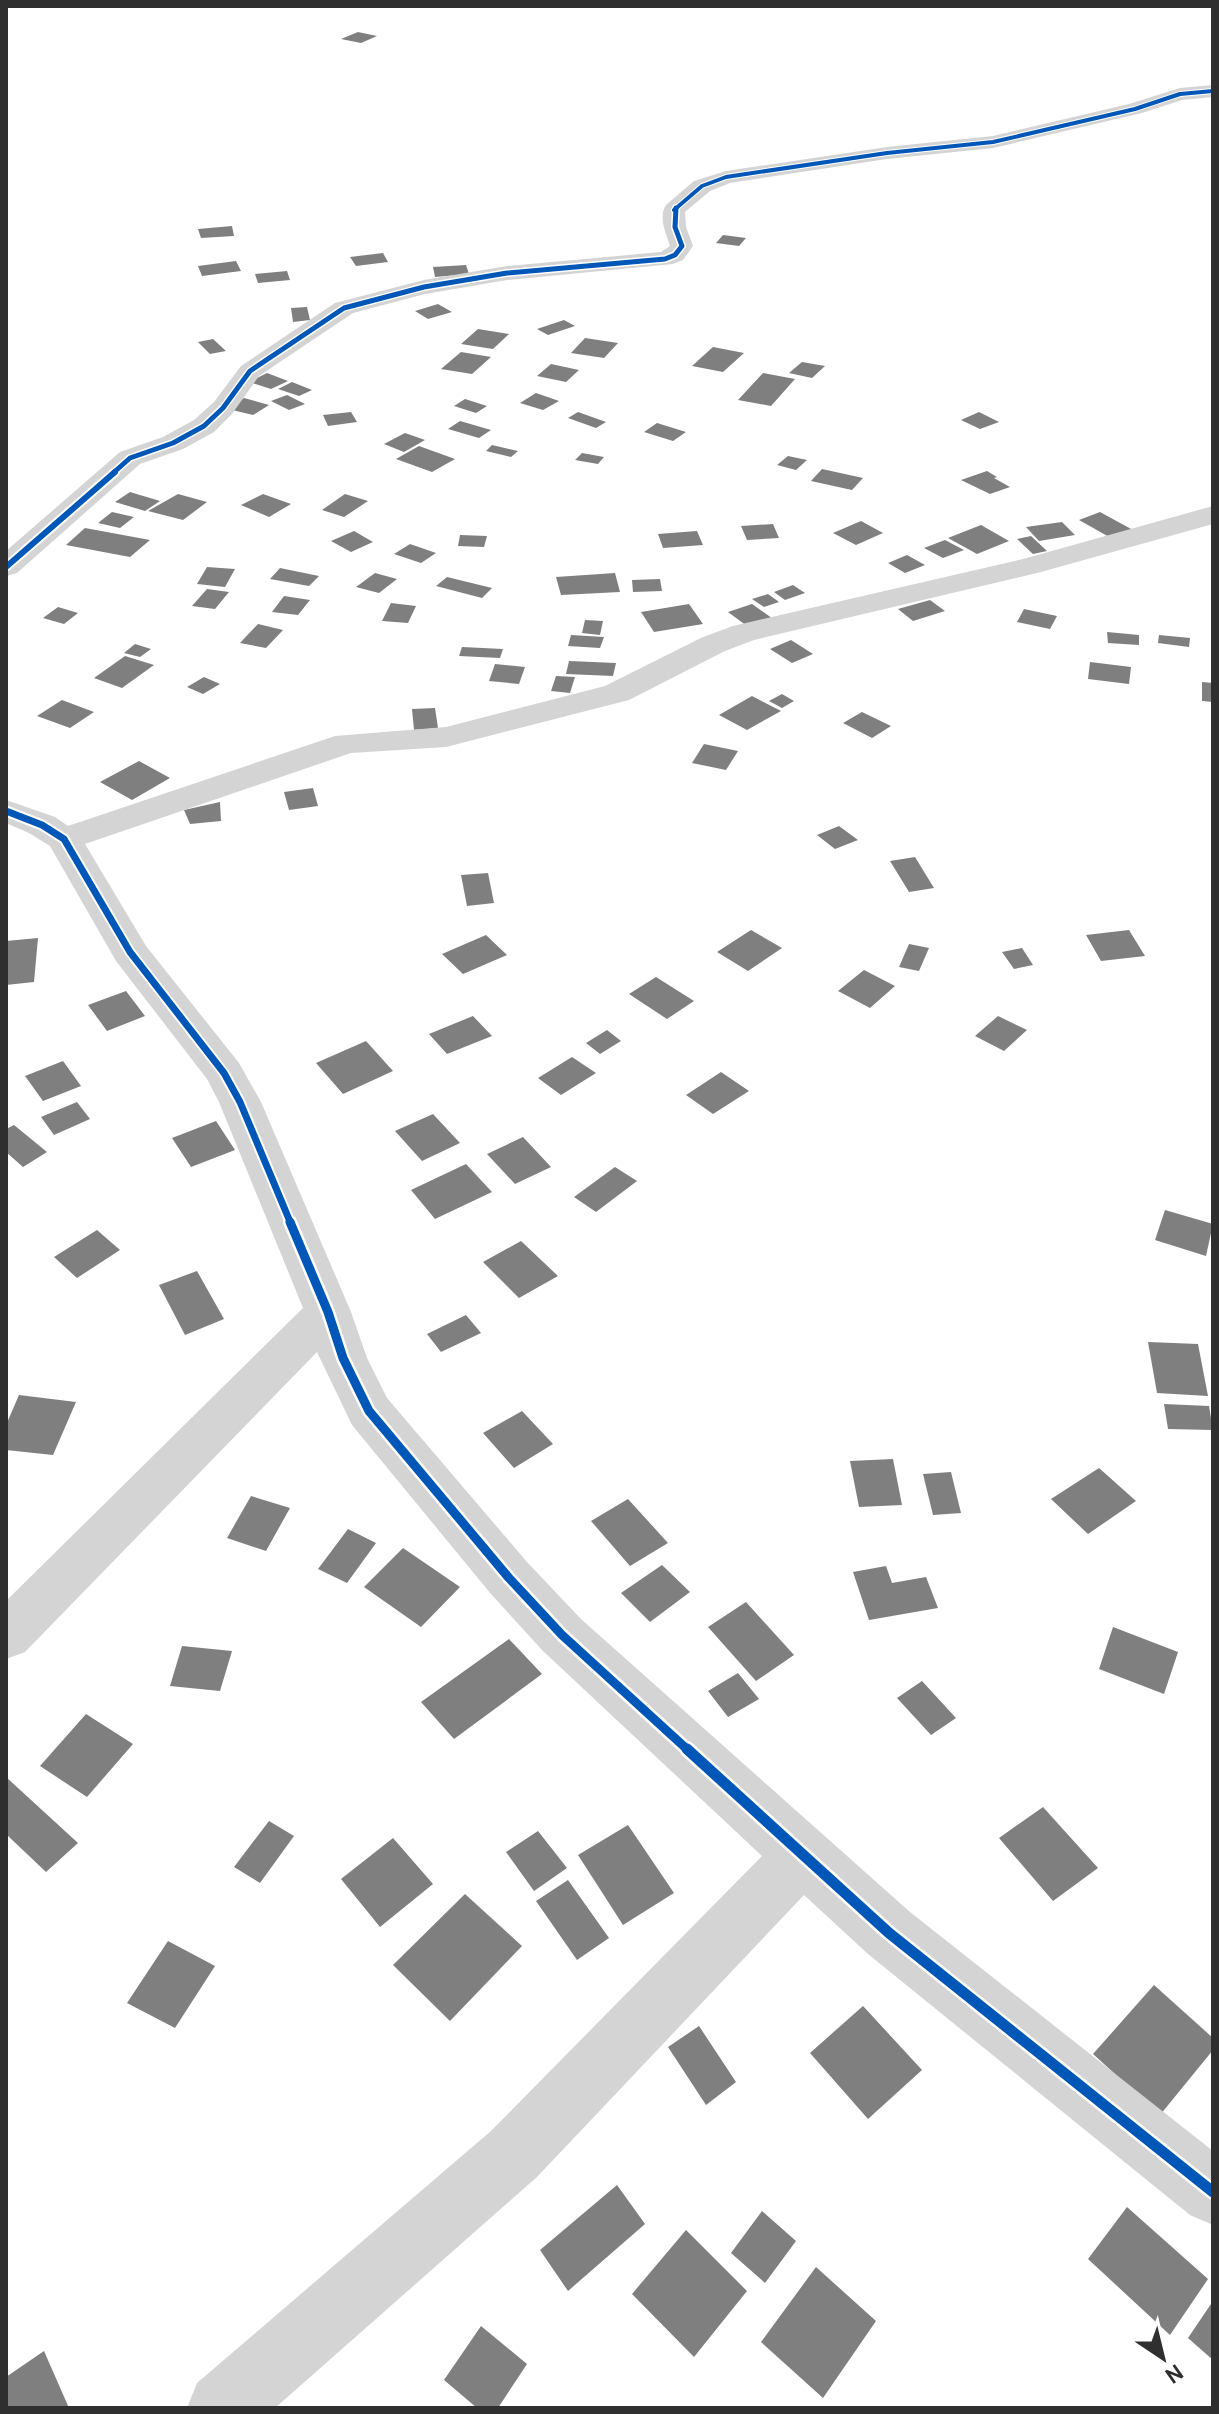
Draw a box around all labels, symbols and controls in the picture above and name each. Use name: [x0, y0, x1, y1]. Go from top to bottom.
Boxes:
north arrow: [1123, 2318, 1203, 2398]
text: N: [1160, 2358, 1188, 2389]

